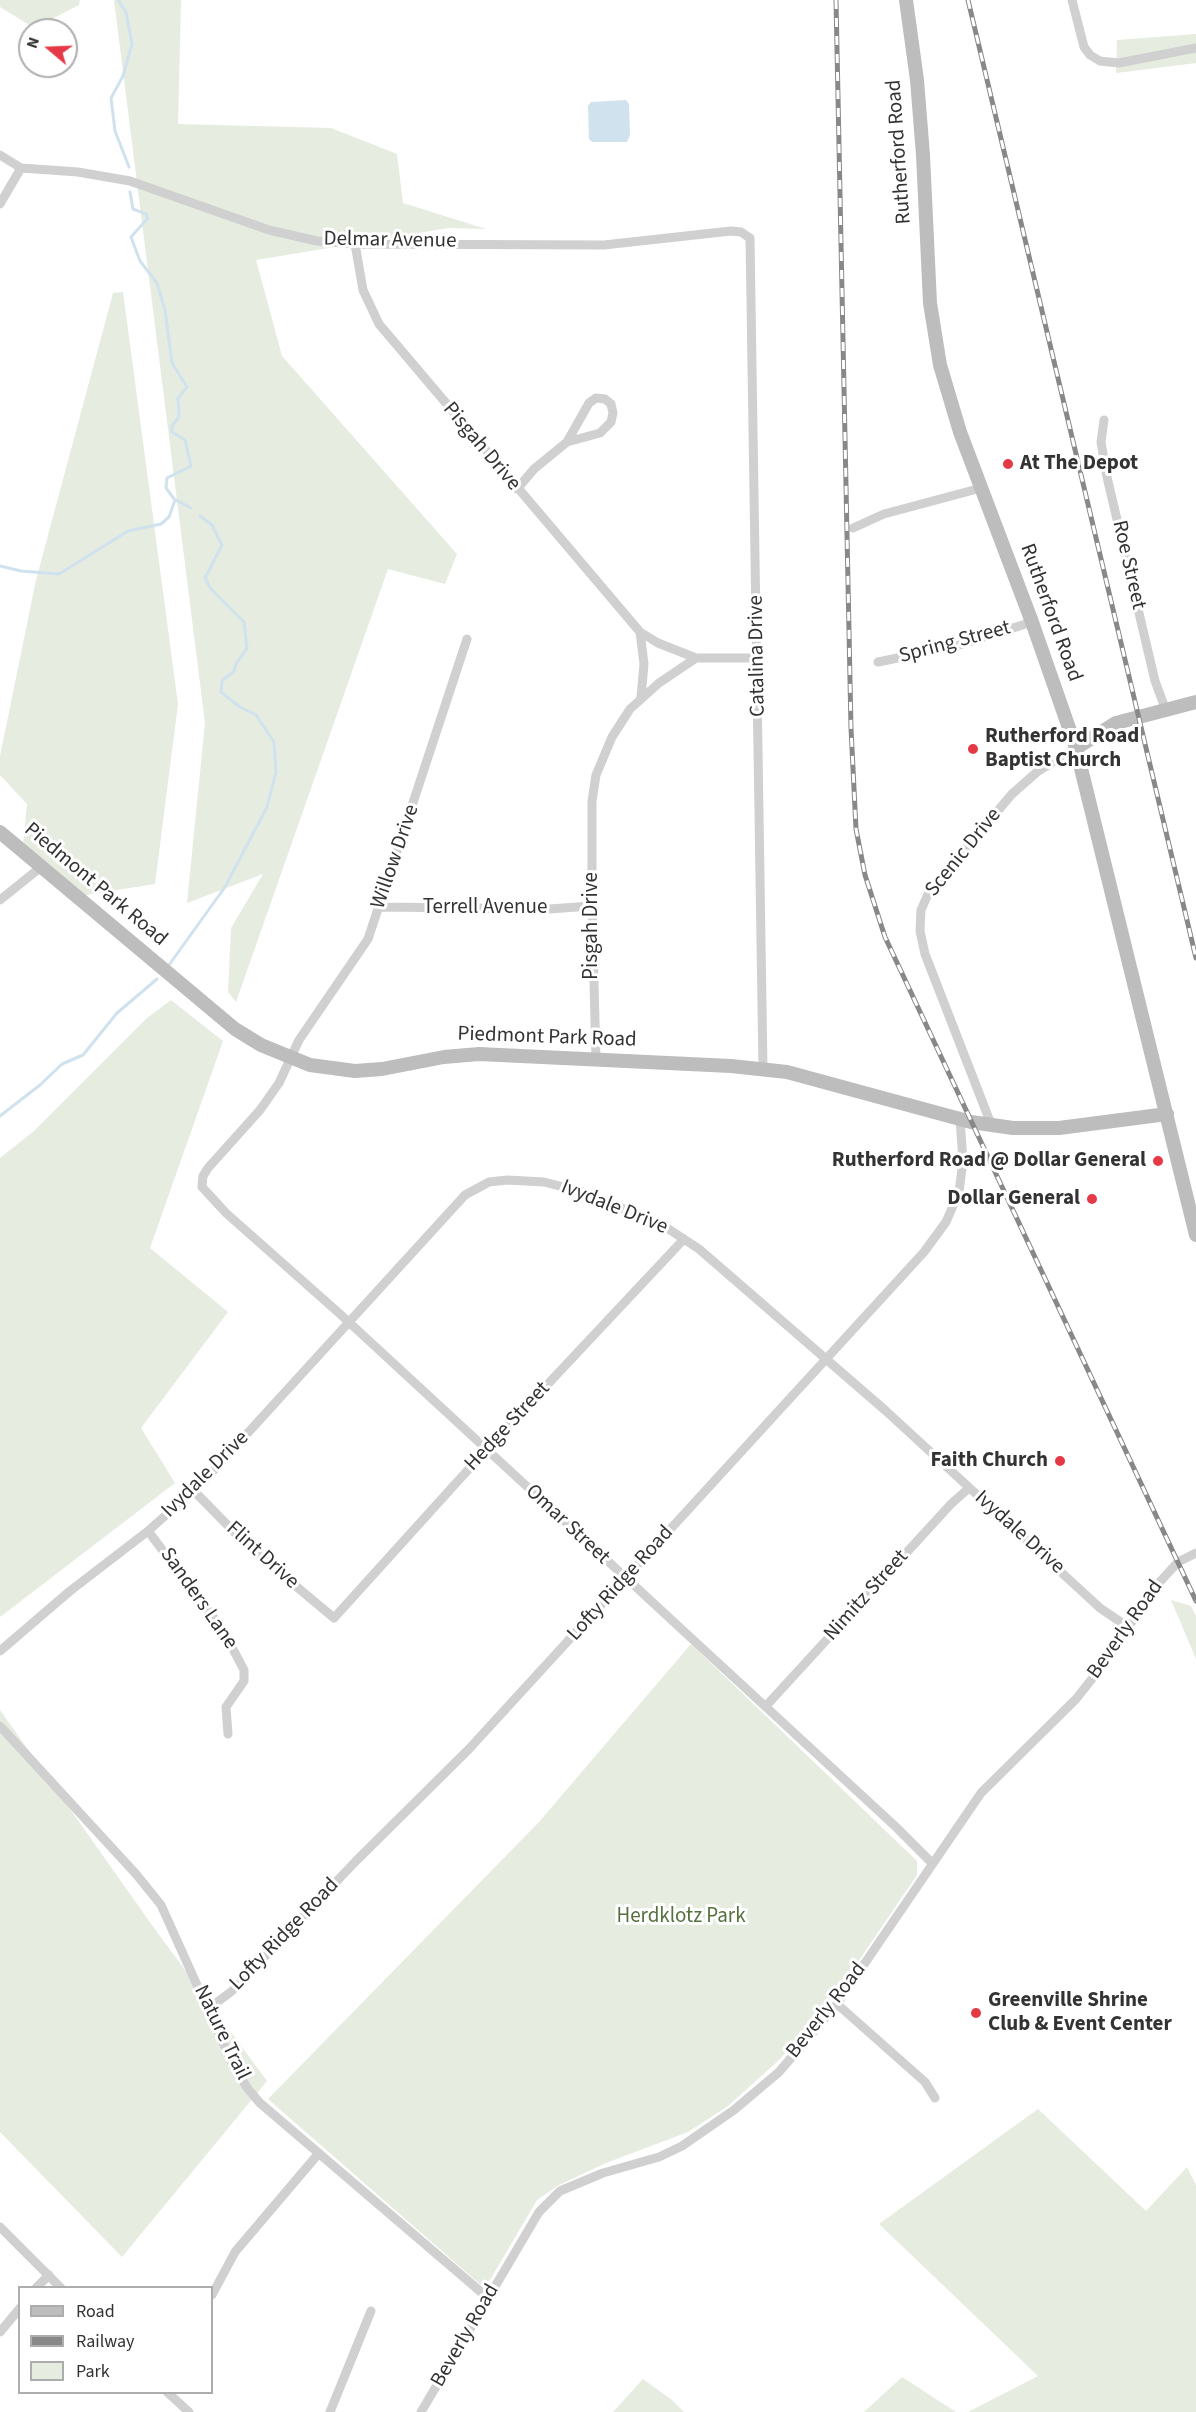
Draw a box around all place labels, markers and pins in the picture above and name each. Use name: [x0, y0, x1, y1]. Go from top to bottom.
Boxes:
place label: At The Depot: [1020, 451, 1138, 477]
marker: At The Depot: [1001, 457, 1015, 471]
place label: Rutherford Road Baptist Church: [985, 724, 1139, 774]
marker: Rutherford Road Baptist Church: [966, 742, 980, 756]
place label: Rutherford Road @ Dollar General: [832, 1148, 1146, 1174]
marker: Rutherford Road @ Dollar General: [1151, 1154, 1165, 1168]
place label: Dollar General: [947, 1186, 1080, 1212]
marker: Dollar General: [1085, 1192, 1099, 1206]
place label: Faith Church: [931, 1448, 1048, 1474]
marker: Faith Church: [1053, 1454, 1067, 1468]
place label: Greenville Shrine Club & Event Center: [988, 1988, 1172, 2038]
marker: Greenville Shrine Club & Event Center: [969, 2006, 983, 2020]

